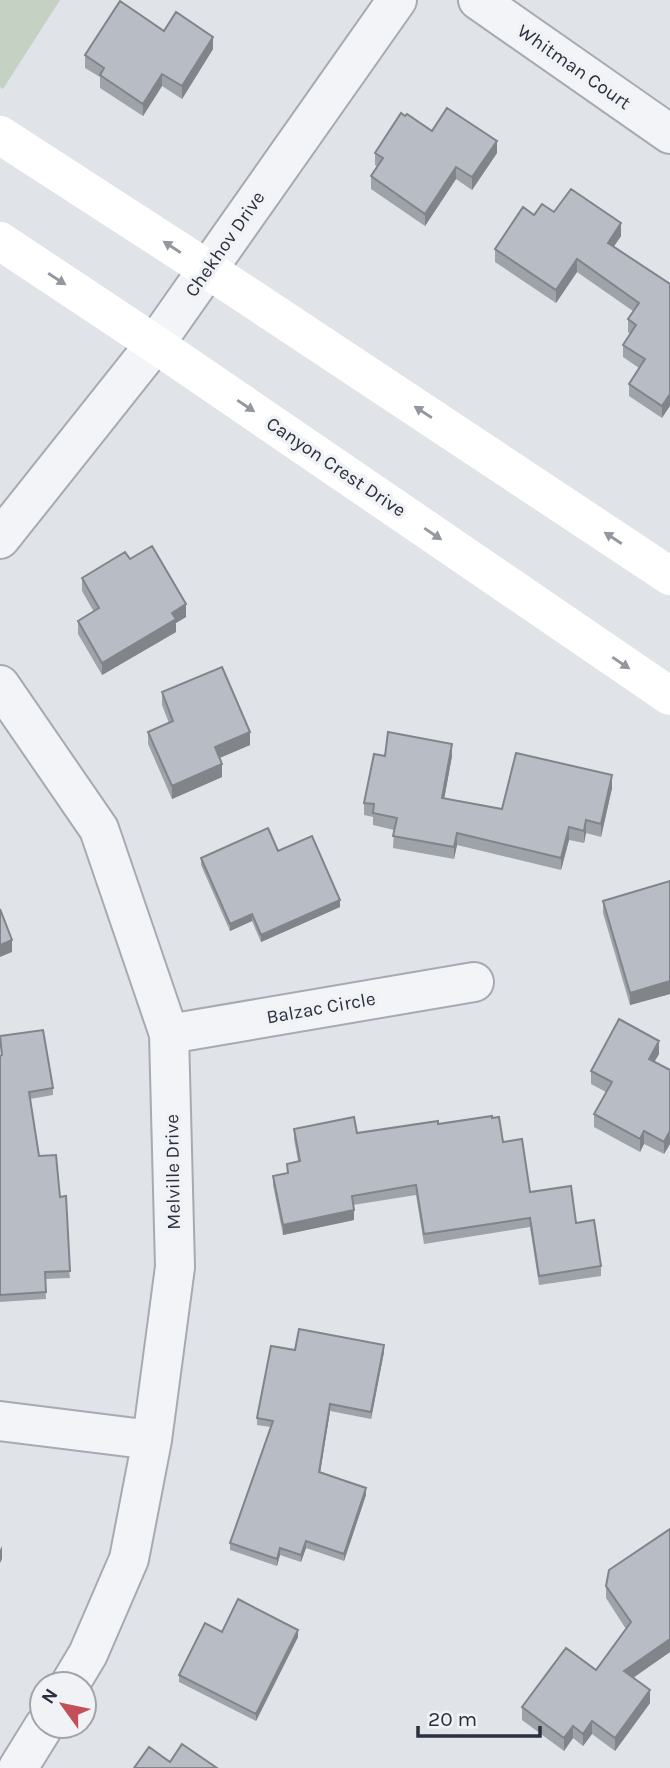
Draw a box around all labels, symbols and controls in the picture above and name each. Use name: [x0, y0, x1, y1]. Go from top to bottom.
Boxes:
street label: Whitman Court: [513, 20, 635, 114]
street label: Chekhov Drive: [180, 187, 270, 301]
one-way arrow: [162, 240, 182, 253]
one-way arrow: [47, 272, 67, 285]
one-way arrow: [237, 399, 255, 413]
one-way arrow: [414, 406, 433, 419]
street label: Canyon Crest Drive: [262, 412, 410, 522]
one-way arrow: [424, 527, 442, 541]
one-way arrow: [604, 531, 622, 545]
one-way arrow: [612, 656, 630, 670]
street label: Balzac Circle: [265, 988, 377, 1028]
street label: Melville Drive: [161, 1114, 185, 1230]
north arrow: [28, 1670, 98, 1740]
text: N: [37, 1685, 63, 1708]
scale bar: [418, 1694, 540, 1738]
text: 20 m: [428, 1707, 477, 1731]

